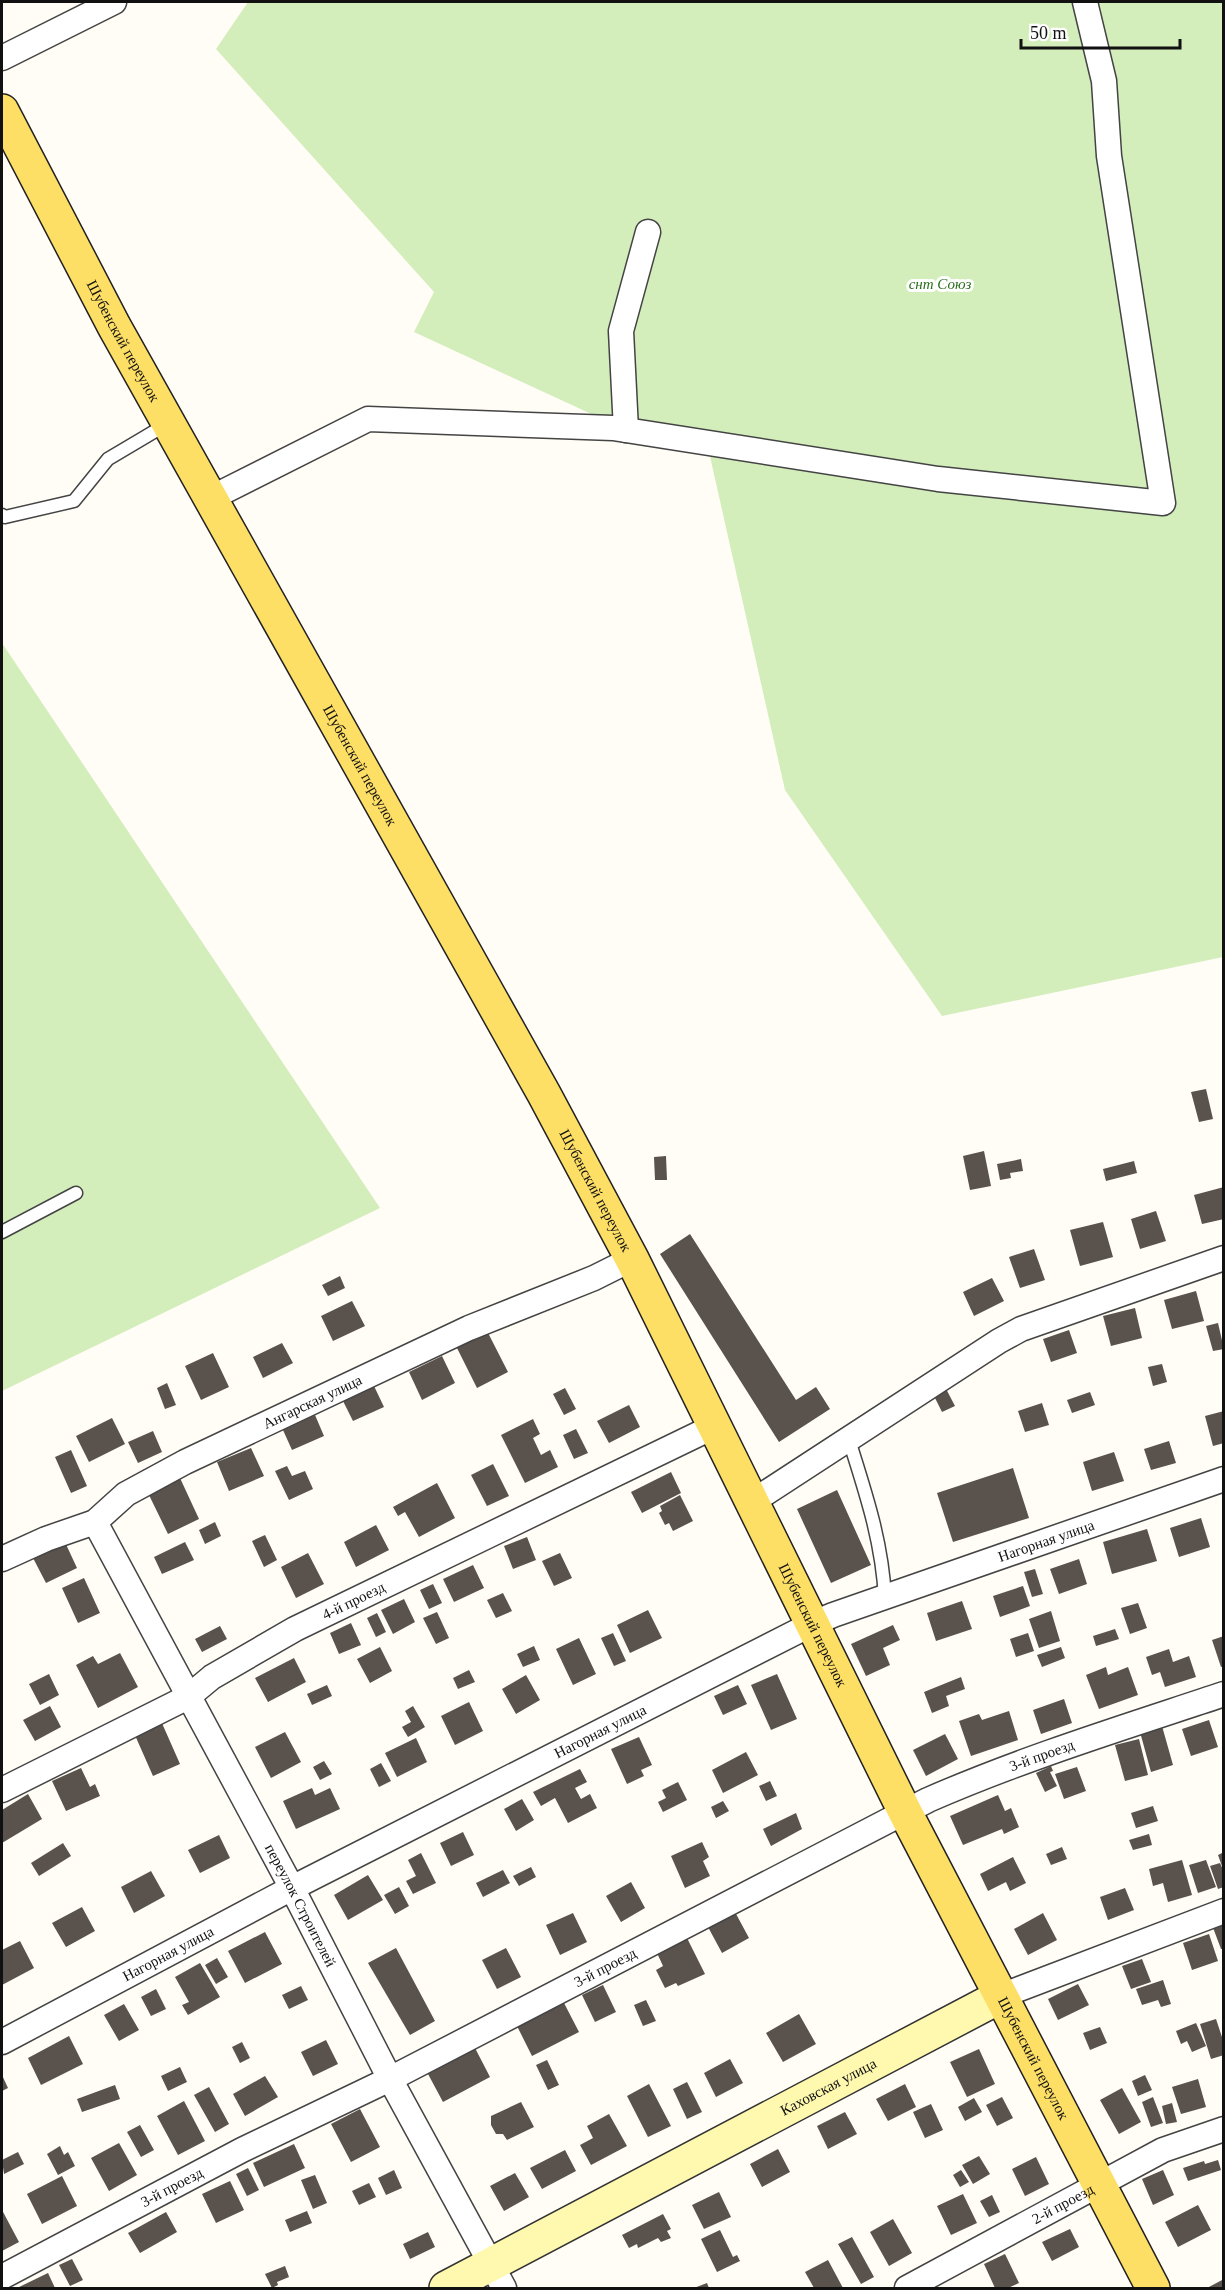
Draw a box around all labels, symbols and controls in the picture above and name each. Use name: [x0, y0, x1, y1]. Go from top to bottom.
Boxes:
scale bar: [1021, 12, 1180, 50]
text: 50 m: [1030, 23, 1067, 43]
park label: снт Союз: [909, 276, 972, 292]
street label: Шубенский переулок: [84, 278, 163, 405]
street label: Шубенский переулок: [320, 702, 401, 829]
street label: Шубенский переулок: [556, 1127, 635, 1255]
street label: Ангарская улица: [260, 1372, 365, 1432]
street label: Нагорная улица: [996, 1517, 1097, 1565]
street label: Шубенский переулок: [776, 1561, 850, 1690]
street label: 4-й проезд: [320, 1579, 388, 1623]
street label: Нагорная улица: [552, 1701, 649, 1761]
street label: 3-й проезд: [1007, 1736, 1077, 1774]
street label: переулок Строителей: [262, 1841, 339, 1970]
street label: Нагорная улица: [120, 1923, 217, 1985]
street label: 3-й проезд: [571, 1945, 639, 1990]
street label: Шубенский переулок: [995, 1994, 1072, 2123]
street label: Каховская улица: [778, 2055, 879, 2119]
street label: 3-й проезд: [138, 2164, 206, 2210]
street label: 2-й проезд: [1029, 2181, 1097, 2227]

